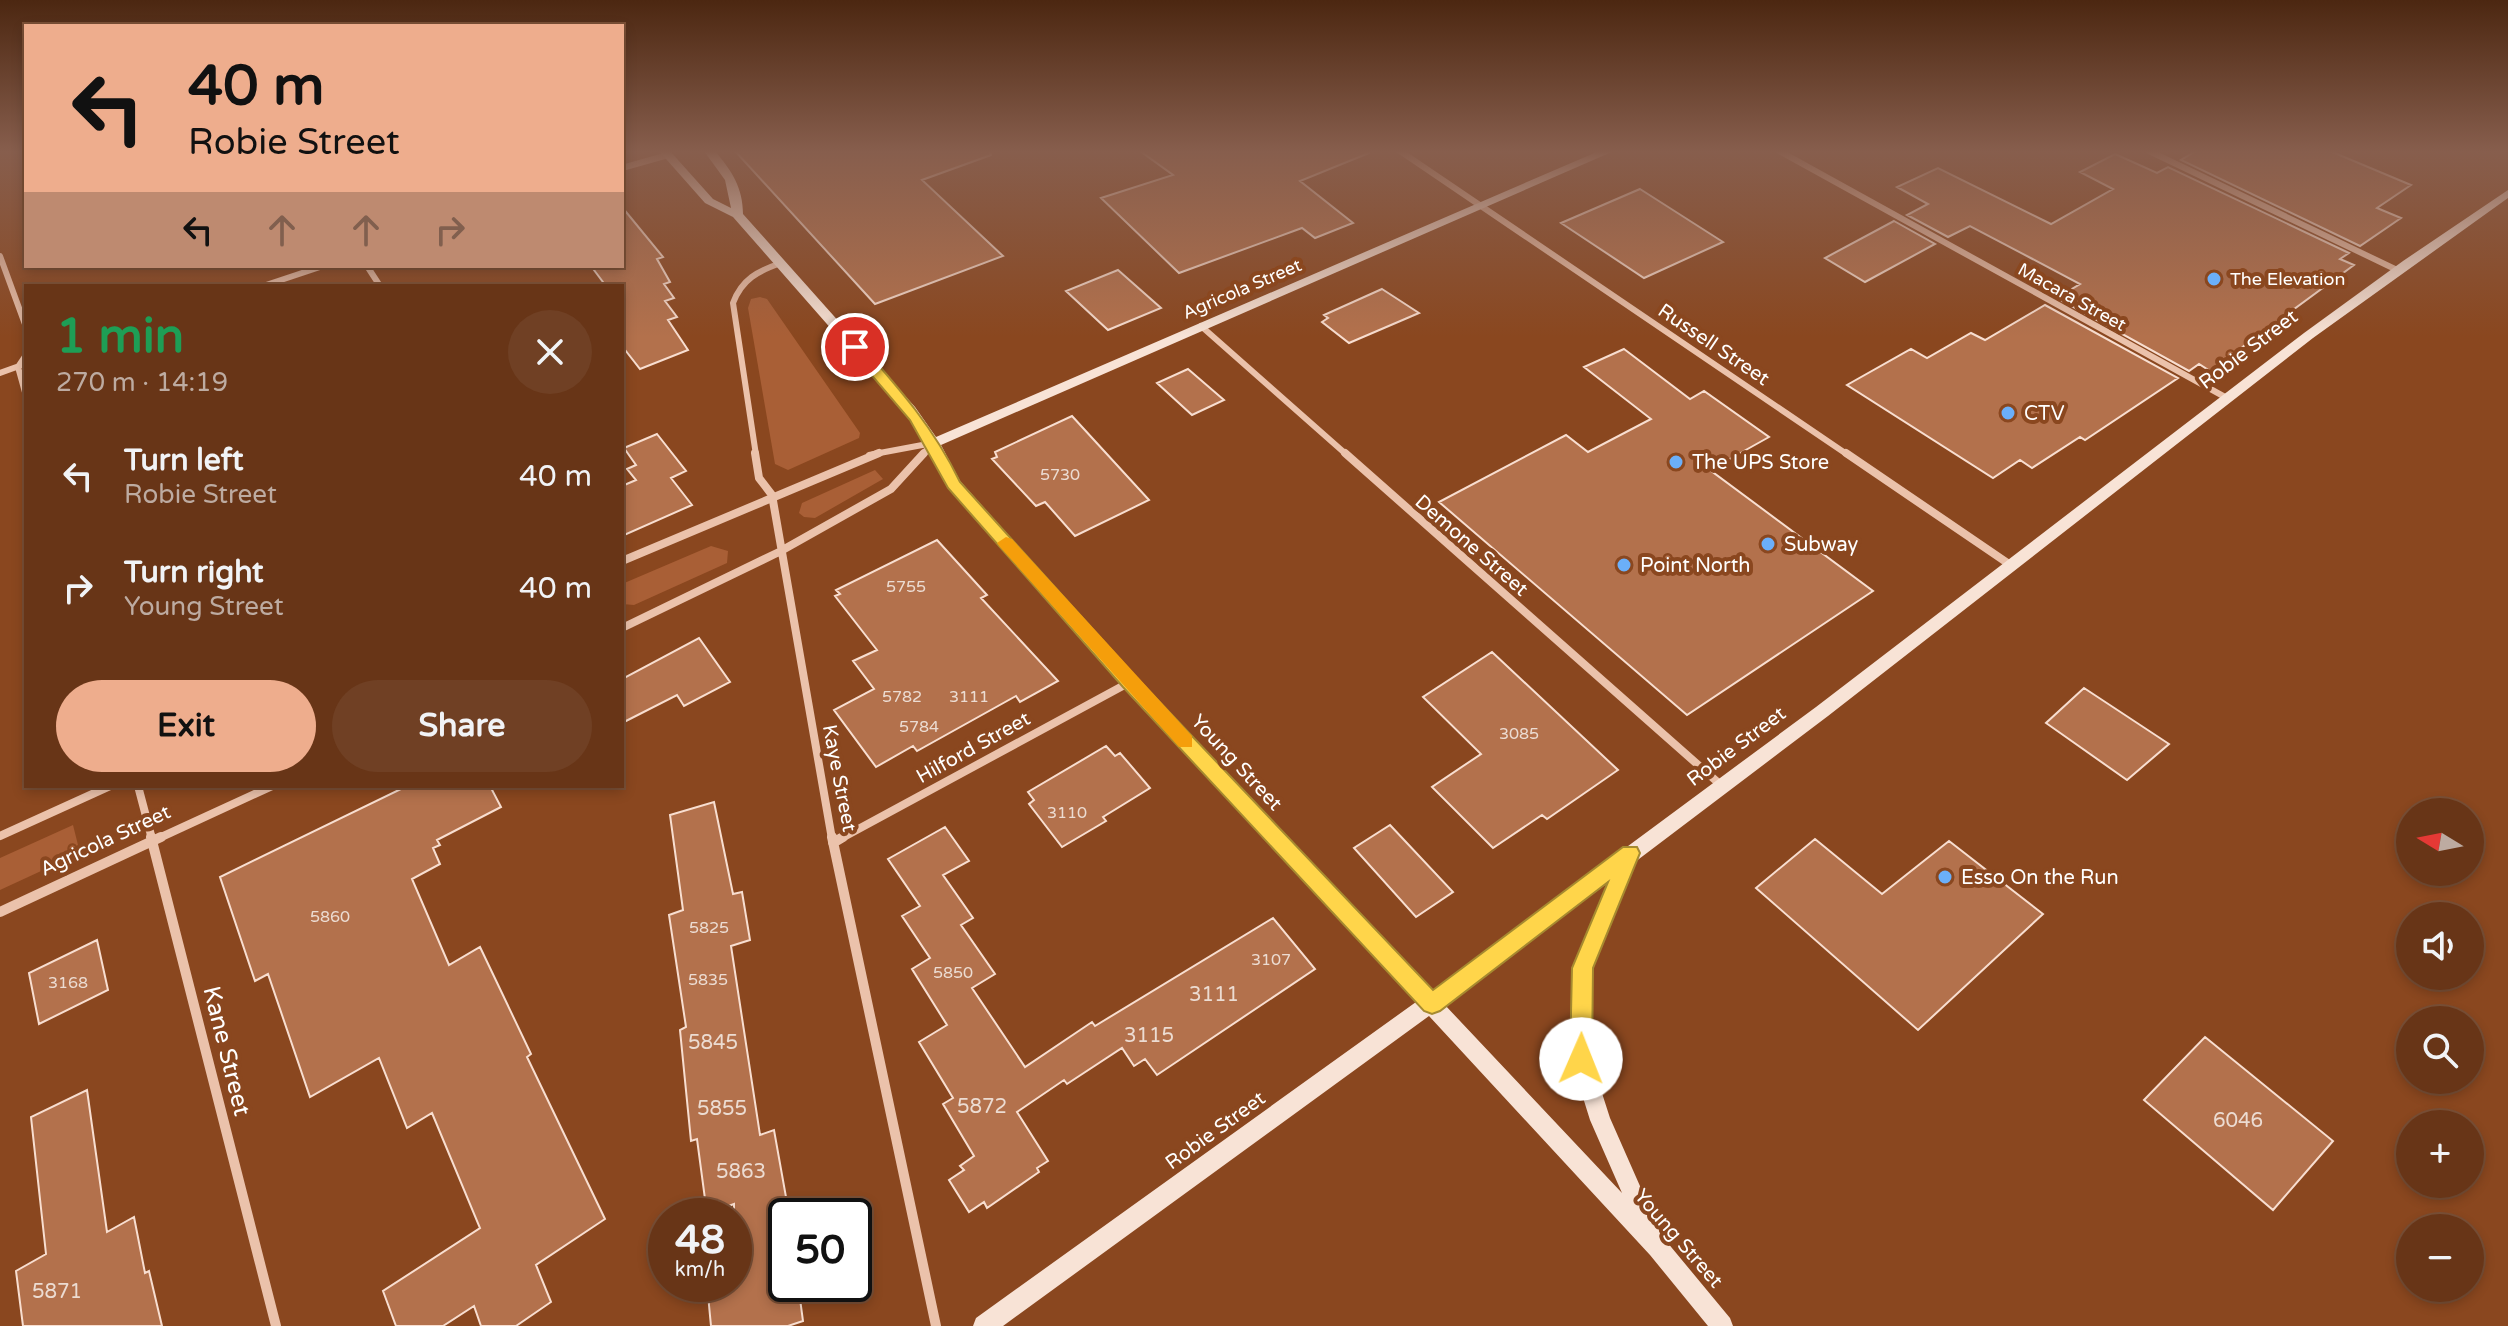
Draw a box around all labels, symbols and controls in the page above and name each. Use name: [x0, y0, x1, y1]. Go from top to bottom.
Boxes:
text: 40 m: [188, 53, 324, 120]
icon: left: [56, 56, 160, 160]
text: Robie Street: [188, 121, 400, 164]
icon: left: [176, 208, 220, 252]
icon: ahead: [260, 208, 304, 252]
icon: ahead: [344, 208, 388, 252]
icon: right: [428, 208, 472, 252]
street label: Agricola Street: [1179, 254, 1305, 324]
street label: Macara Street: [2014, 258, 2130, 336]
place label: The Elevation: [2230, 268, 2345, 290]
marker: The Elevation: [2205, 270, 2223, 288]
street label: Russell Street: [1653, 299, 1774, 391]
street label: Robie Street: [2194, 305, 2303, 395]
text: 1 min: [56, 308, 184, 366]
button: close: [508, 310, 592, 394]
pin: [821, 313, 889, 381]
icon: arrive: [833, 325, 877, 369]
text: 270 m · 14:19: [56, 367, 228, 398]
place label: CTV: [2024, 402, 2065, 426]
marker: CTV: [1999, 404, 2017, 422]
text: Turn left: [124, 442, 243, 479]
place label: The UPS Store: [1692, 451, 1829, 475]
marker: The UPS Store: [1667, 453, 1685, 471]
icon: left: [56, 454, 100, 498]
text: 40 m: [519, 458, 592, 495]
house number: 5730: [1040, 465, 1080, 485]
text: Robie Street: [124, 479, 277, 510]
street label: Demone Street: [1410, 490, 1533, 602]
place label: Subway: [1784, 533, 1859, 557]
marker: Subway: [1759, 535, 1777, 553]
text: Turn right: [124, 554, 264, 591]
place label: Point North: [1640, 554, 1751, 578]
marker: Point North: [1615, 556, 1633, 574]
icon: right: [56, 566, 100, 610]
text: 40 m: [519, 570, 592, 607]
house number: 5755: [886, 577, 926, 597]
text: Young Street: [124, 591, 284, 622]
button: Exit: [56, 680, 316, 772]
button: Share: [332, 680, 592, 772]
house number: 5782: [882, 687, 922, 707]
house number: 3111: [949, 687, 989, 707]
street label: Robie Street: [1682, 702, 1791, 792]
street label: Hilford Street: [912, 707, 1035, 789]
street label: Young Street: [1186, 710, 1287, 816]
house number: 5784: [899, 717, 939, 737]
street label: Kaye Street: [817, 723, 861, 834]
house number: 3085: [1499, 724, 1539, 744]
north arrow: [2396, 798, 2484, 886]
map controls: [2396, 798, 2484, 1302]
street label: Agricola Street: [36, 800, 175, 882]
house number: 3110: [1047, 803, 1087, 823]
place label: Esso On the Run: [1961, 866, 2119, 890]
marker: Esso On the Run: [1936, 868, 1954, 886]
button: sound: [2396, 902, 2484, 990]
house number: 5860: [310, 907, 350, 927]
house number: 5825: [689, 918, 729, 938]
house number: 3107: [1251, 950, 1291, 970]
house number: 5850: [933, 963, 973, 983]
house number: 5835: [688, 970, 728, 990]
house number: 3168: [48, 973, 88, 993]
street label: Kane Street: [196, 983, 257, 1119]
house number: 3111: [1189, 983, 1239, 1007]
button: search: [2396, 1006, 2484, 1094]
position arrow: [1539, 1017, 1623, 1101]
house number: 3115: [1124, 1024, 1174, 1048]
house number: 5845: [688, 1031, 738, 1055]
street label: Robie Street: [1161, 1086, 1271, 1175]
house number: 5872: [957, 1095, 1007, 1119]
house number: 5855: [697, 1097, 747, 1121]
house number: 6046: [2213, 1109, 2263, 1133]
button: +: [2396, 1110, 2484, 1198]
house number: 5863: [716, 1160, 766, 1184]
street label: Young Street: [1629, 1184, 1728, 1293]
speed limit sign: 50: [768, 1198, 872, 1302]
button: −: [2396, 1214, 2484, 1302]
text: 48: [675, 1216, 725, 1264]
text: km/h: [675, 1258, 725, 1282]
house number: 5871: [32, 1280, 82, 1304]

